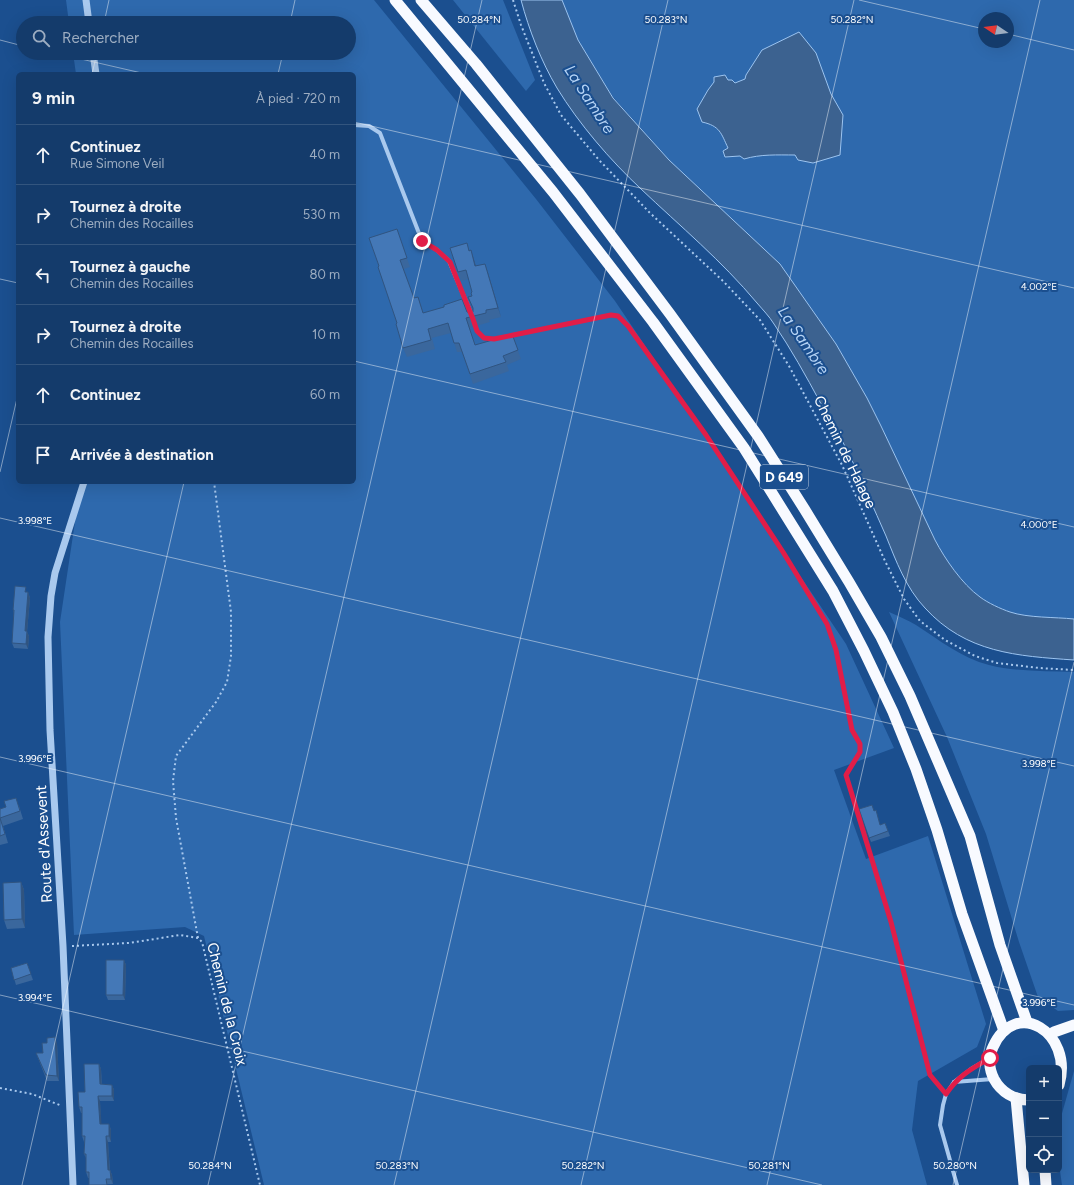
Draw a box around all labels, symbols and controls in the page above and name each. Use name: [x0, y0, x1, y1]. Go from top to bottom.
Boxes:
north arrow: [978, 12, 1014, 48]
text: 50.284°N: [457, 13, 501, 26]
text: 50.283°N: [645, 13, 687, 26]
text: 50.282°N: [831, 13, 874, 26]
search box: [16, 16, 356, 60]
icon: search: [30, 27, 52, 49]
text: Rechercher: [62, 29, 139, 47]
water label: La Sambre: [560, 61, 619, 137]
text: 9 min: [32, 88, 75, 108]
text: À pied · 720 m: [256, 91, 340, 106]
text: Continuez: [70, 138, 141, 156]
icon: ahead: [32, 144, 54, 166]
text: 40 m: [309, 147, 340, 162]
text: Rue Simone Veil: [70, 156, 164, 171]
text: Tournez à droite: [70, 198, 181, 216]
icon: right: [32, 204, 54, 226]
text: 530 m: [303, 207, 340, 222]
text: Chemin des Rocailles: [70, 216, 194, 231]
route end: [413, 232, 431, 250]
text: Tournez à gauche: [70, 258, 190, 276]
icon: left: [32, 264, 54, 286]
text: 80 m: [309, 267, 340, 282]
text: Chemin des Rocailles: [70, 276, 194, 291]
text: 4.002°E: [1021, 280, 1057, 293]
water label: La Sambre: [774, 303, 833, 378]
text: Tournez à droite: [70, 318, 181, 336]
icon: right: [32, 324, 54, 346]
text: 10 m: [312, 327, 340, 342]
text: Chemin des Rocailles: [70, 336, 194, 351]
icon: ahead: [32, 384, 54, 406]
text: Continuez: [70, 386, 141, 404]
text: 60 m: [310, 387, 340, 402]
street label: Chemin de Halage: [810, 393, 880, 511]
icon: arrive: [32, 444, 54, 466]
text: Arrivée à destination: [70, 446, 214, 464]
road number: D 649: [760, 465, 808, 489]
text: 3.998°E: [18, 514, 52, 527]
text: 4.000°E: [1020, 518, 1058, 531]
text: 3.996°E: [18, 752, 52, 765]
text: 3.998°E: [1022, 757, 1056, 770]
street label: Route d'Assevent: [32, 784, 56, 903]
street label: Chemin de la Croix: [203, 941, 251, 1067]
text: 3.994°E: [18, 991, 52, 1004]
text: 3.996°E: [1022, 996, 1056, 1009]
route start: [981, 1049, 999, 1067]
map controls: [1026, 1065, 1062, 1173]
button: +: [1026, 1065, 1062, 1101]
button: −: [1026, 1101, 1062, 1137]
button: locate: [1026, 1137, 1062, 1173]
text: 50.284°N: [188, 1159, 232, 1172]
text: 50.283°N: [376, 1159, 418, 1172]
text: 50.282°N: [562, 1159, 605, 1172]
text: 50.281°N: [748, 1159, 790, 1172]
text: 50.280°N: [933, 1159, 977, 1172]

